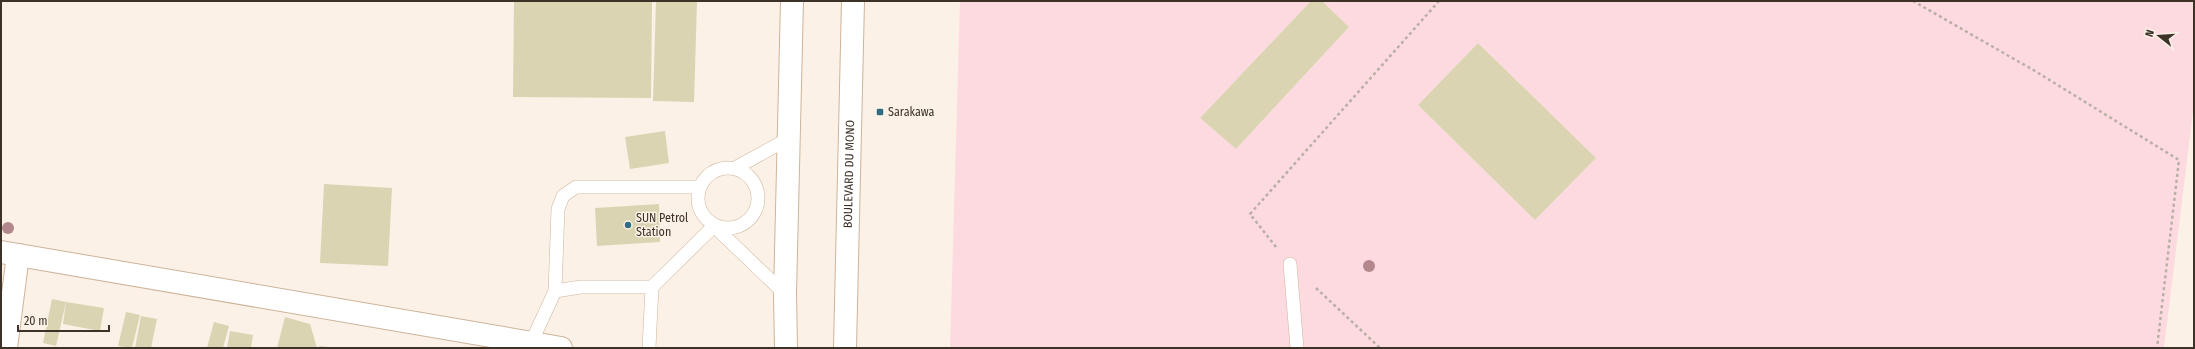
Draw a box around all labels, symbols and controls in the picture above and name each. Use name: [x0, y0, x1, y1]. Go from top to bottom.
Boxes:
north arrow: [2139, 16, 2179, 56]
text: N: [2143, 28, 2157, 38]
place label: Sarakawa: [888, 105, 934, 119]
marker: Sarakawa: [875, 107, 885, 117]
street label: BOULEVARD DU MONO: [841, 120, 857, 228]
place label: SUN Petrol Station: [636, 211, 688, 239]
marker: SUN Petrol Station: [623, 220, 633, 230]
scale bar: [18, 307, 109, 333]
text: 20 m: [24, 314, 48, 328]

